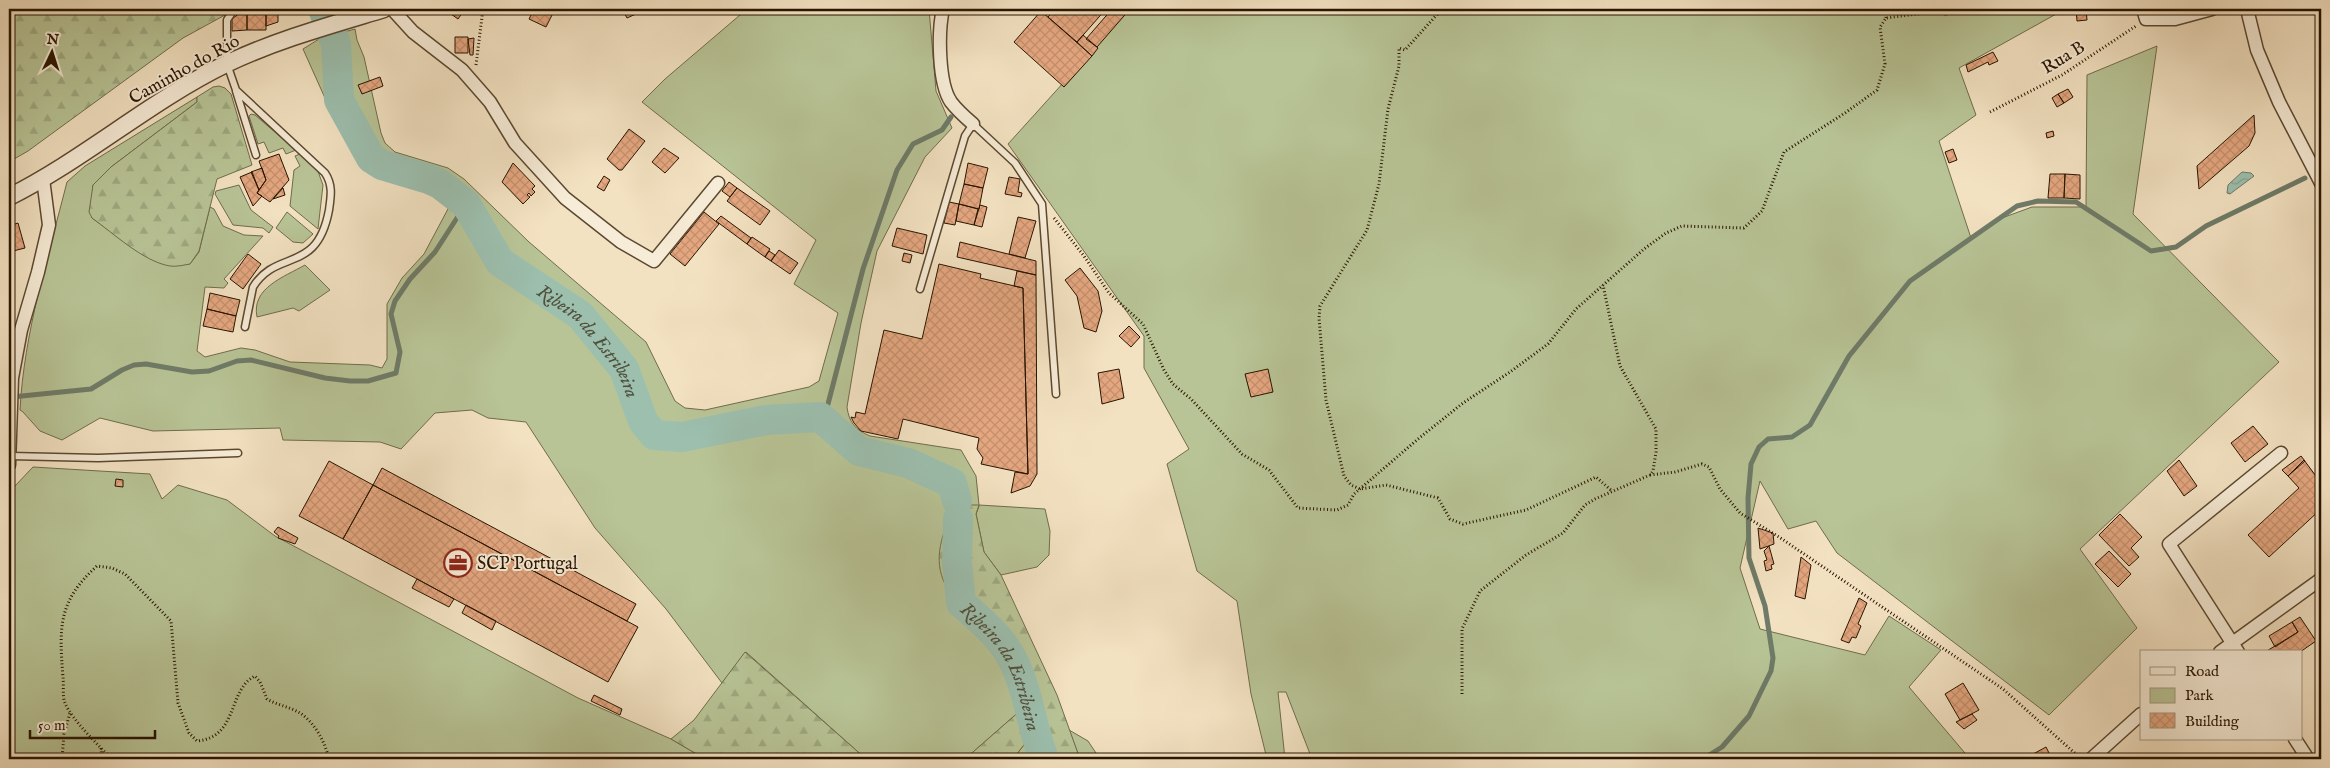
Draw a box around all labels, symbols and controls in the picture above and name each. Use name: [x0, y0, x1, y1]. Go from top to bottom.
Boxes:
north arrow: [28, 28, 78, 78]
street label: Caminho do Rio: [125, 30, 245, 110]
text: N: [45, 31, 60, 49]
street label: Rua B: [2038, 36, 2090, 80]
water label: Ribeira da Estribeira: [532, 280, 643, 401]
office icon: SCP Portugal: [443, 548, 473, 578]
place label: SCP Portugal: [477, 553, 578, 576]
water label: Ribeira da Estribeira: [955, 598, 1045, 734]
legend: [2140, 650, 2302, 740]
text: Road: [2185, 662, 2220, 681]
text: Park: [2185, 686, 2215, 705]
scale bar: [30, 708, 155, 740]
text: Building: [2185, 712, 2240, 731]
text: 50 m: [38, 716, 66, 735]

